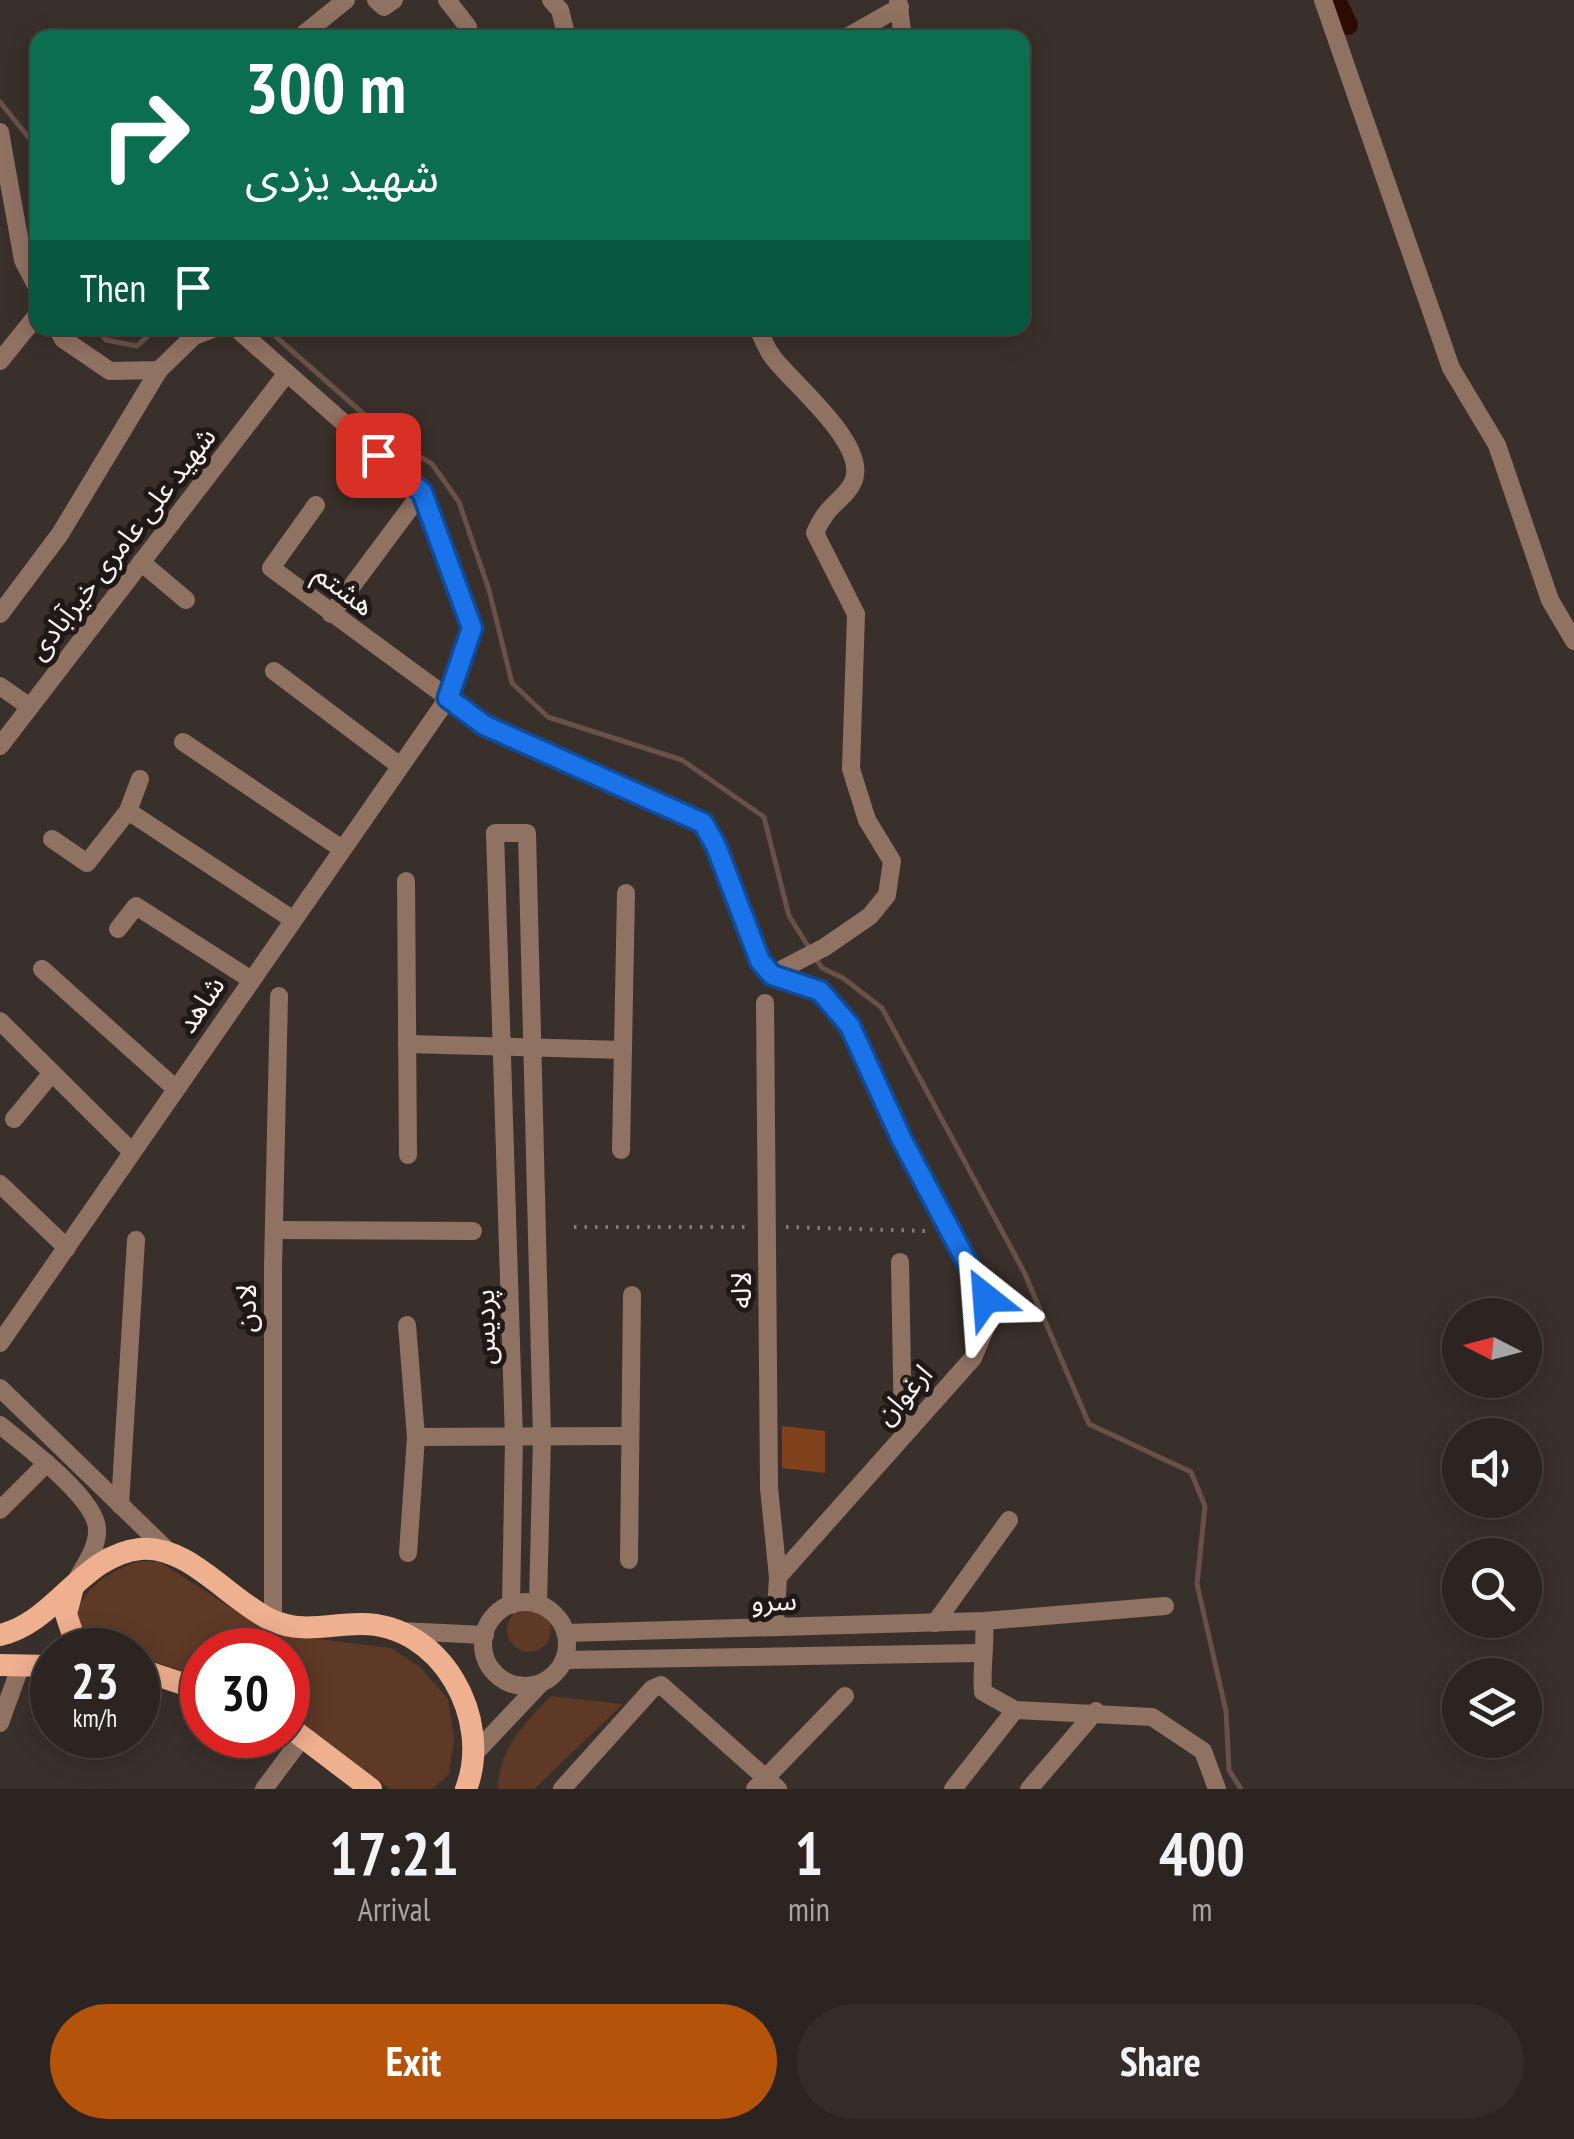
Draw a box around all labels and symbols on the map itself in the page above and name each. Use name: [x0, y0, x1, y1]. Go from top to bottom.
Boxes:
pin: [336, 413, 421, 498]
street label: شهید علی عامری خیرآبادی: [18, 419, 224, 667]
street label: هشتم: [305, 554, 383, 627]
street label: شاهد: [168, 968, 232, 1040]
position arrow: [934, 1246, 1038, 1350]
street label: لاله: [722, 1271, 759, 1309]
street label: لادن: [227, 1284, 264, 1332]
street label: پردیس: [465, 1289, 503, 1365]
north arrow: [1442, 1298, 1542, 1398]
street label: ارغوان: [866, 1356, 940, 1432]
street label: سرو: [751, 1581, 797, 1619]
speed limit sign: 30: [180, 1628, 310, 1758]

